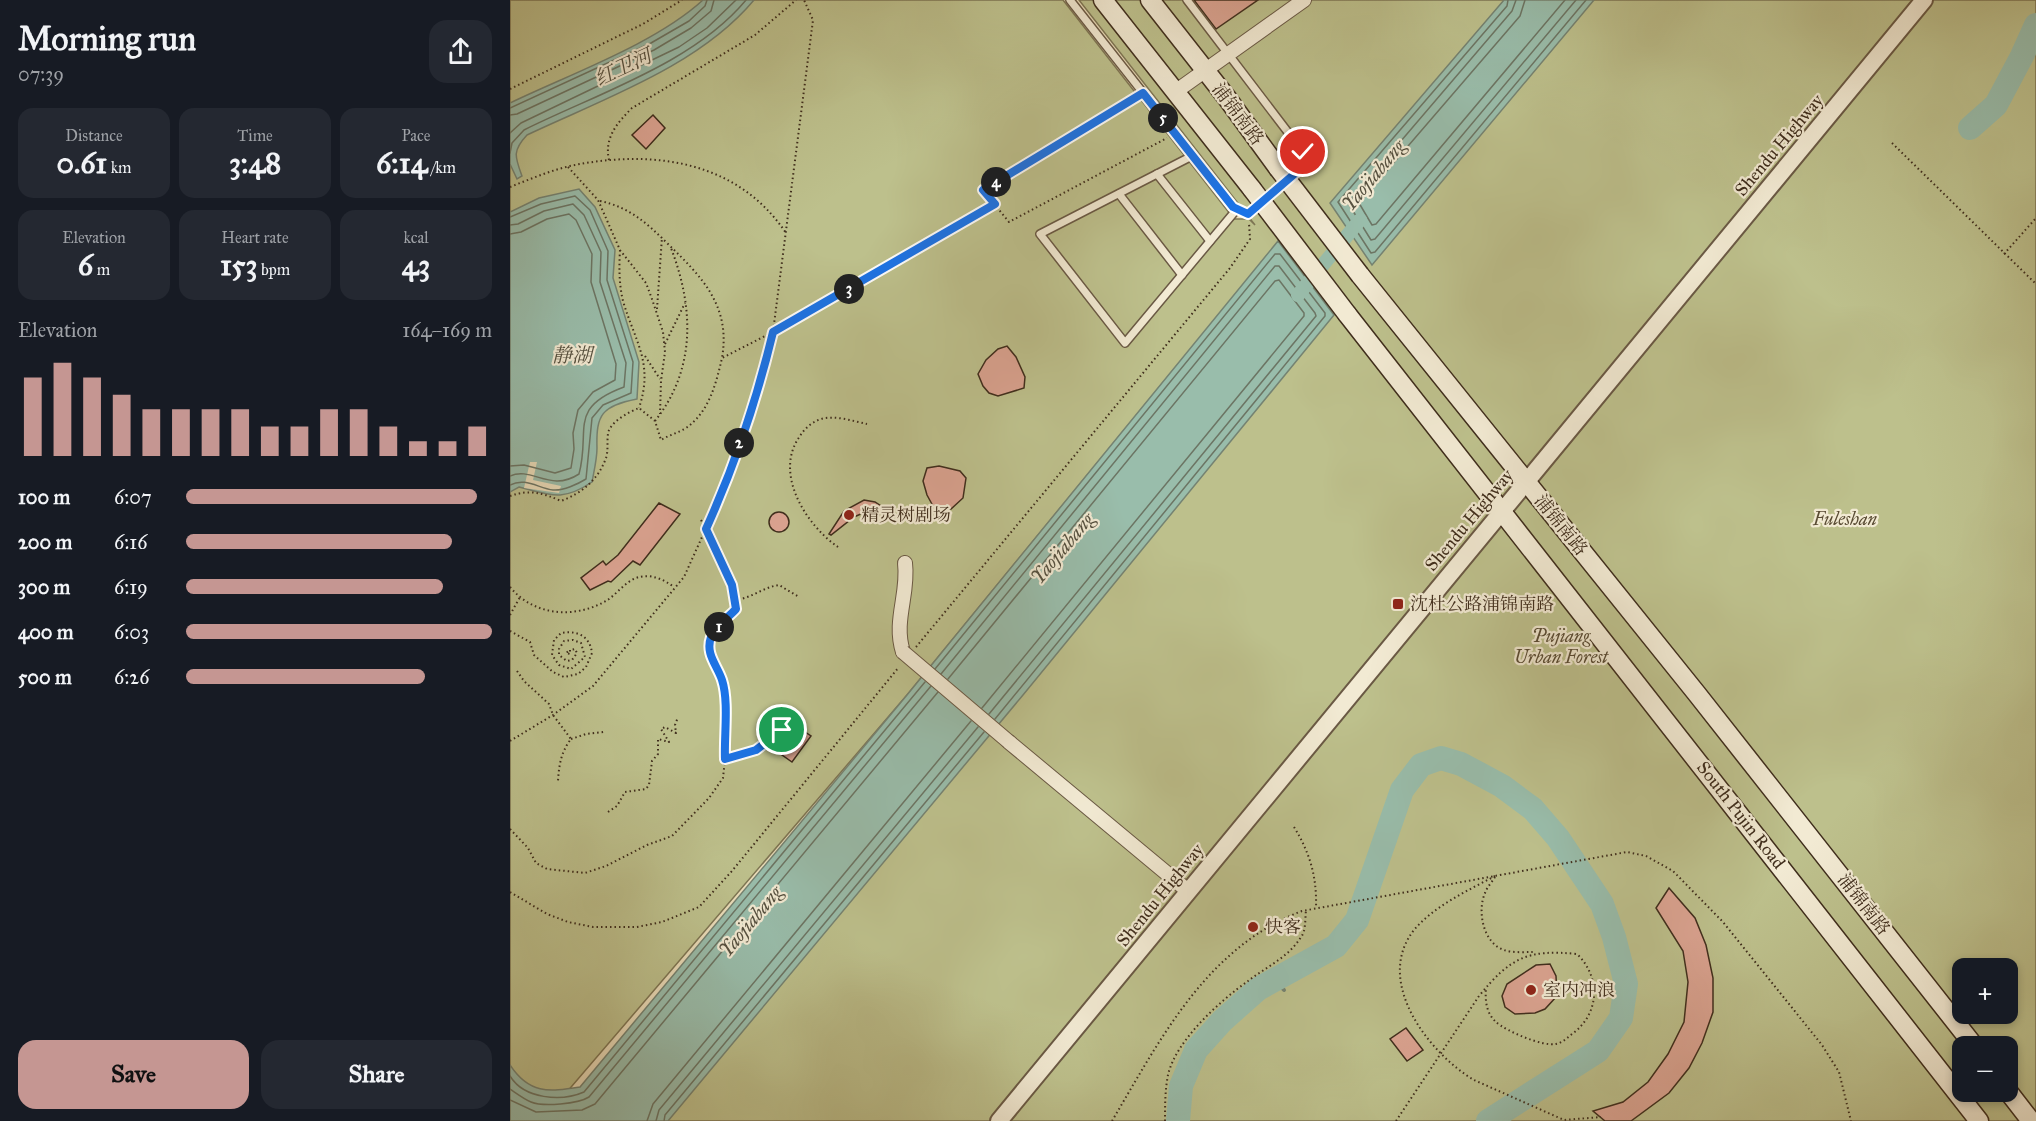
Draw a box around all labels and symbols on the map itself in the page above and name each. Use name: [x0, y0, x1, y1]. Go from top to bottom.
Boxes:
water label: 红卫河: [591, 42, 658, 91]
street label: 浦锦南路: [1208, 79, 1268, 149]
street label: Shendu Highway: [1730, 89, 1829, 201]
pin: 5: [1148, 103, 1178, 133]
pin: [1277, 126, 1328, 177]
water label: Yaojiabang: [1336, 134, 1411, 215]
pin: 4: [981, 167, 1011, 197]
pin: 3: [834, 274, 864, 304]
water label: 静湖: [552, 343, 595, 367]
pin: 2: [724, 428, 754, 458]
street label: Shendu Highway: [1420, 464, 1519, 576]
street label: 浦锦南路: [1530, 490, 1592, 560]
place label: 精灵树剧场: [861, 504, 951, 526]
water label: Yaojiabang: [1025, 507, 1100, 588]
marker: 精灵树剧场: [842, 508, 856, 522]
park label: Fuleshan: [1812, 508, 1878, 530]
place label: 沈杜公路浦锦南路: [1410, 593, 1554, 615]
marker: 沈杜公路浦锦南路: [1391, 597, 1405, 611]
pin: 1: [704, 612, 734, 642]
park label: Pujiang Urban Forest: [1514, 625, 1609, 668]
pin: [756, 704, 807, 755]
street label: South Pujin Road: [1692, 757, 1790, 873]
street label: Shendu Highway: [1112, 839, 1209, 952]
street label: 浦锦南路: [1833, 869, 1895, 939]
water label: Yaojiabang: [713, 880, 788, 961]
place label: 快客: [1265, 916, 1301, 938]
marker: 快客: [1246, 920, 1260, 934]
place label: 室内冲浪: [1543, 979, 1615, 1001]
marker: 室内冲浪: [1524, 983, 1538, 997]

